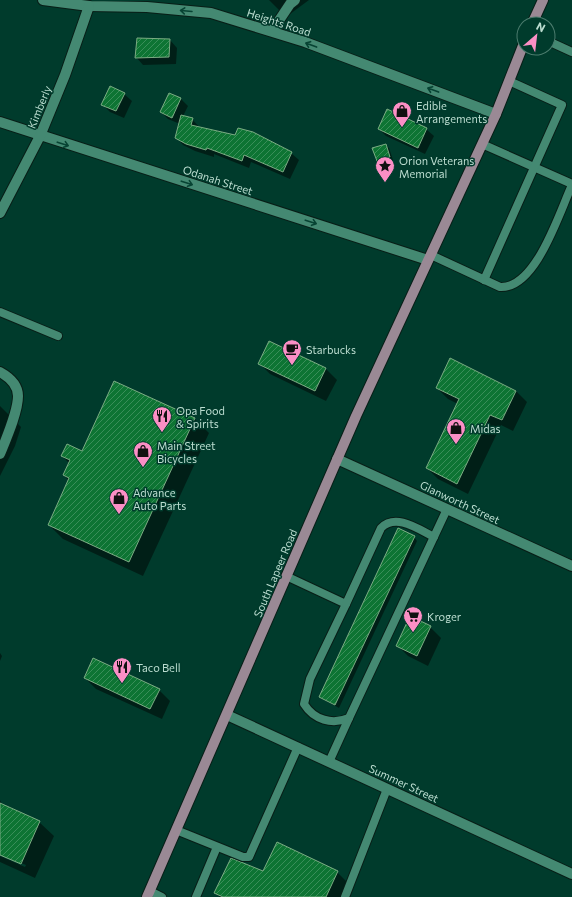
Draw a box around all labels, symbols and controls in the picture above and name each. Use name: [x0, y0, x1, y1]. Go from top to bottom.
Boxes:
street label: Heights Road: [245, 6, 313, 38]
one-way arrow: [180, 7, 193, 15]
north arrow: [516, 16, 556, 56]
text: N: [534, 19, 548, 34]
one-way arrow: [306, 40, 318, 48]
street label: Kimberly: [25, 83, 54, 130]
one-way arrow: [427, 86, 439, 94]
place label: Edible Arrangements: [416, 99, 487, 125]
shop icon: Edible Arrangements: [391, 100, 413, 128]
one-way arrow: [57, 140, 69, 148]
place label: Orion Veterans Memorial: [399, 154, 474, 180]
place icon: Orion Veterans Memorial: [374, 155, 396, 183]
street label: Odanah Street: [181, 163, 255, 198]
one-way arrow: [181, 180, 194, 187]
one-way arrow: [305, 219, 317, 227]
cafe icon: Starbucks: [281, 338, 303, 366]
place label: Starbucks: [306, 343, 356, 356]
place label: Opa Food & Spirits: [176, 404, 225, 430]
restaurant icon: Opa Food & Spirits: [151, 405, 173, 433]
shop icon: Midas: [445, 417, 467, 445]
place label: Midas: [470, 422, 500, 435]
place label: Main Street Bicycles: [157, 439, 216, 465]
shop icon: Main Street Bicycles: [132, 440, 154, 468]
street label: Glanworth Street: [418, 478, 502, 526]
place label: Advance Auto Parts: [133, 486, 186, 512]
shop icon: Advance Auto Parts: [108, 487, 130, 515]
street label: South Lapeer Road: [251, 527, 299, 619]
supermarket icon: Kroger: [402, 605, 424, 633]
place label: Kroger: [427, 610, 462, 623]
restaurant icon: Taco Bell: [111, 656, 133, 684]
place label: Taco Bell: [136, 661, 180, 674]
street label: Summer Street: [367, 761, 441, 805]

